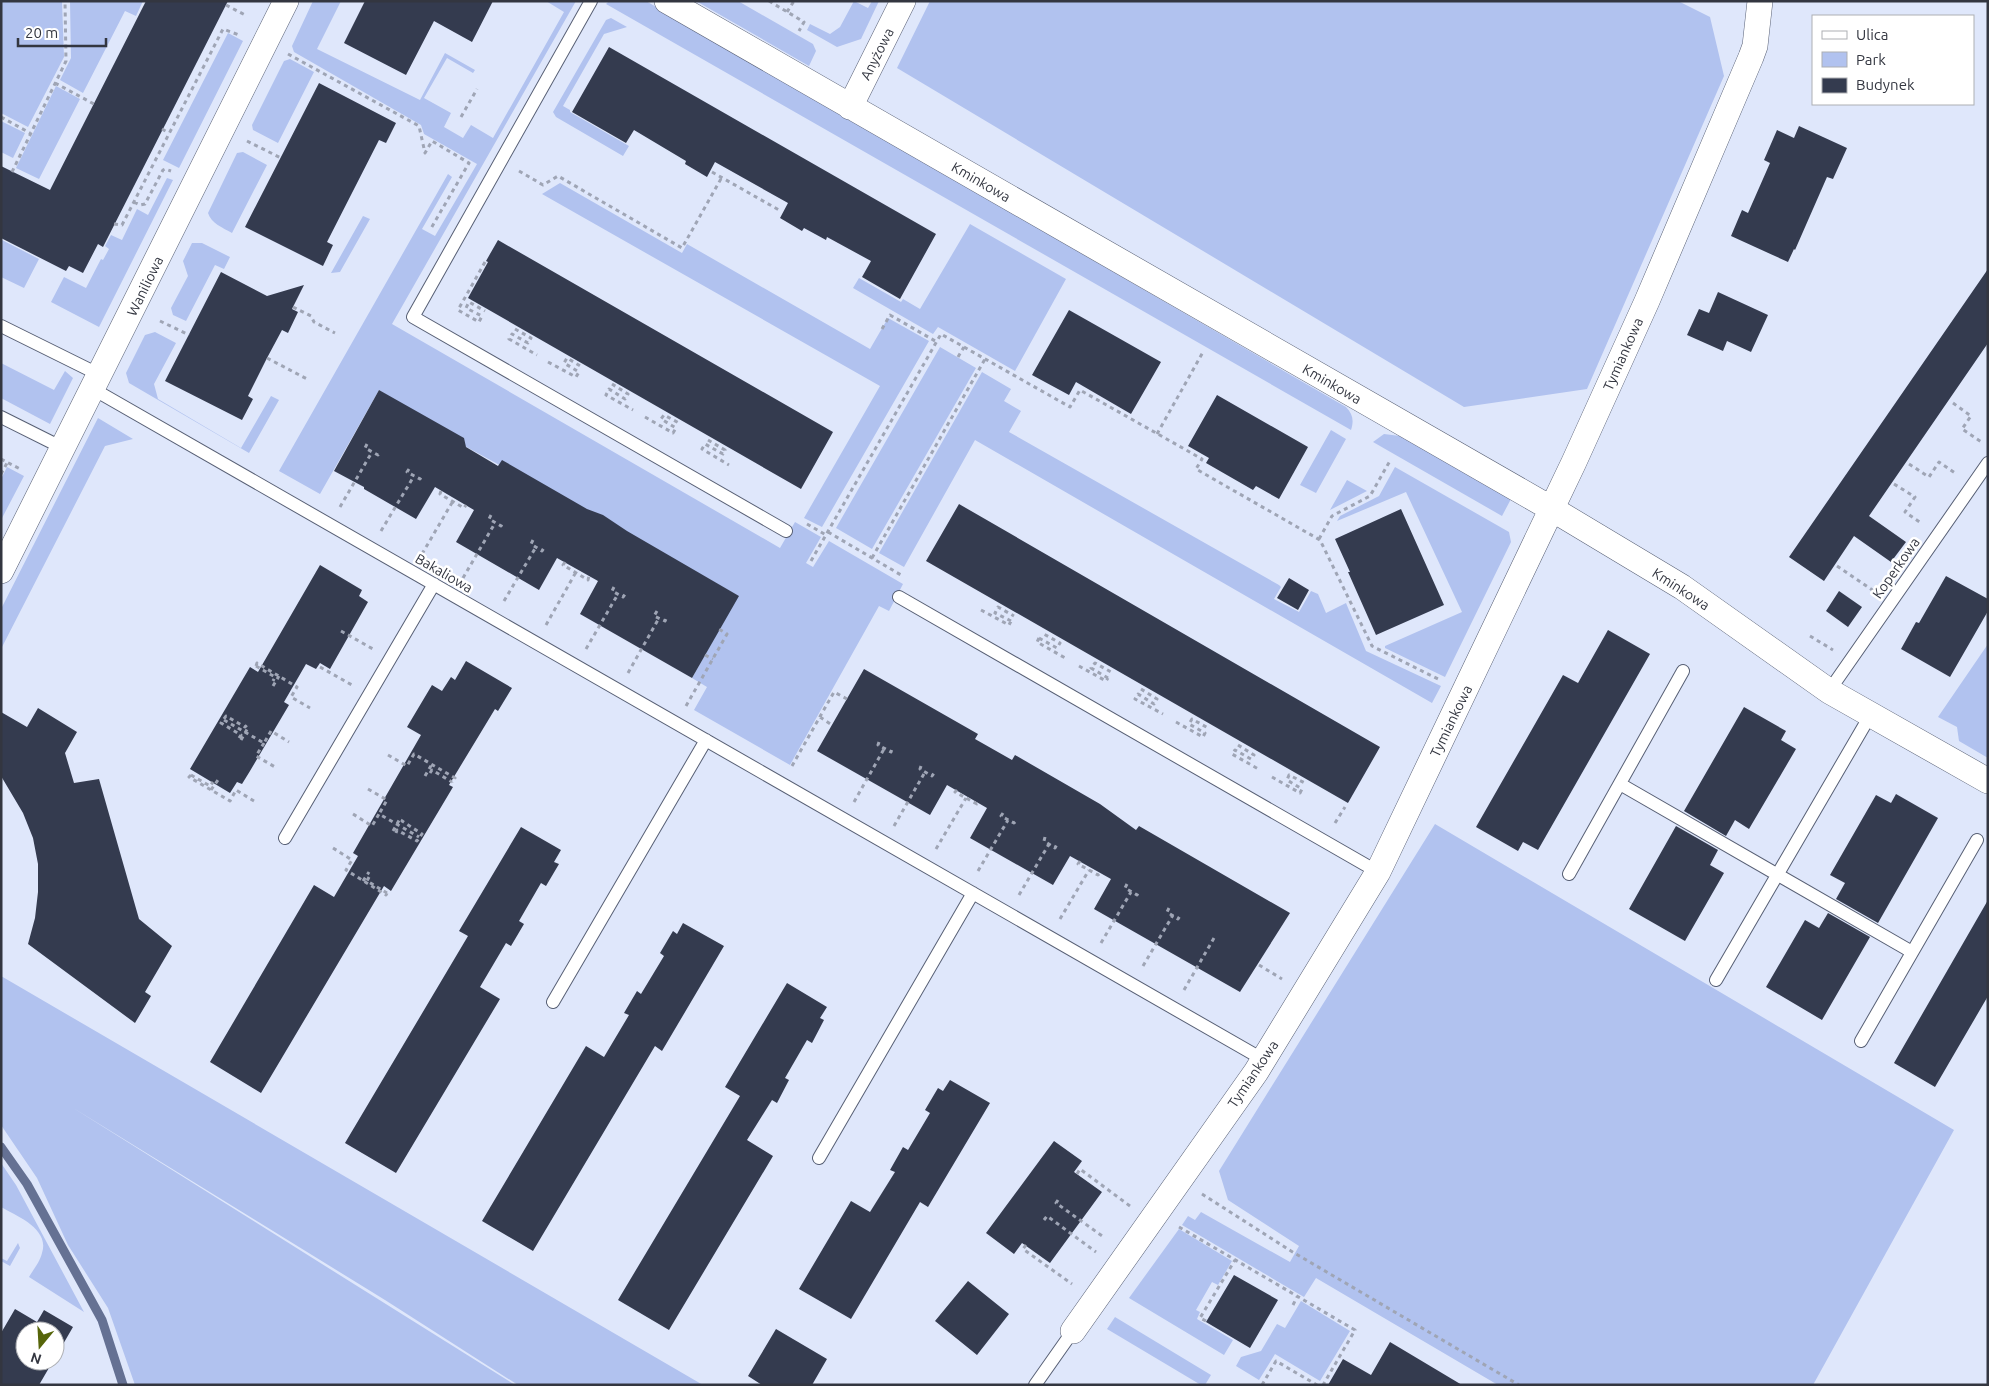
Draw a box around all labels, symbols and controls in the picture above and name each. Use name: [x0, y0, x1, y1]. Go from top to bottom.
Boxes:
scale bar: [18, 15, 105, 47]
legend: [1812, 15, 1974, 105]
text: 20 m: [25, 24, 58, 41]
street label: Anyżowa: [857, 25, 897, 83]
text: Ulica: [1856, 26, 1888, 43]
text: Park: [1856, 51, 1886, 68]
text: Budynek: [1856, 76, 1915, 93]
street label: Kminkowa: [949, 159, 1013, 205]
street label: Waniliowa: [124, 253, 166, 319]
street label: Tymiankowa: [1600, 315, 1646, 393]
street label: Kminkowa: [1300, 361, 1364, 407]
street label: Koperkowa: [1869, 534, 1923, 602]
street label: Bakaliowa: [412, 550, 476, 596]
street label: Kminkowa: [1649, 565, 1713, 613]
street label: Tymiankowa: [1427, 682, 1475, 760]
street label: Tymiankowa: [1225, 1037, 1281, 1111]
north arrow: [15, 1321, 65, 1371]
text: N: [29, 1349, 43, 1368]

